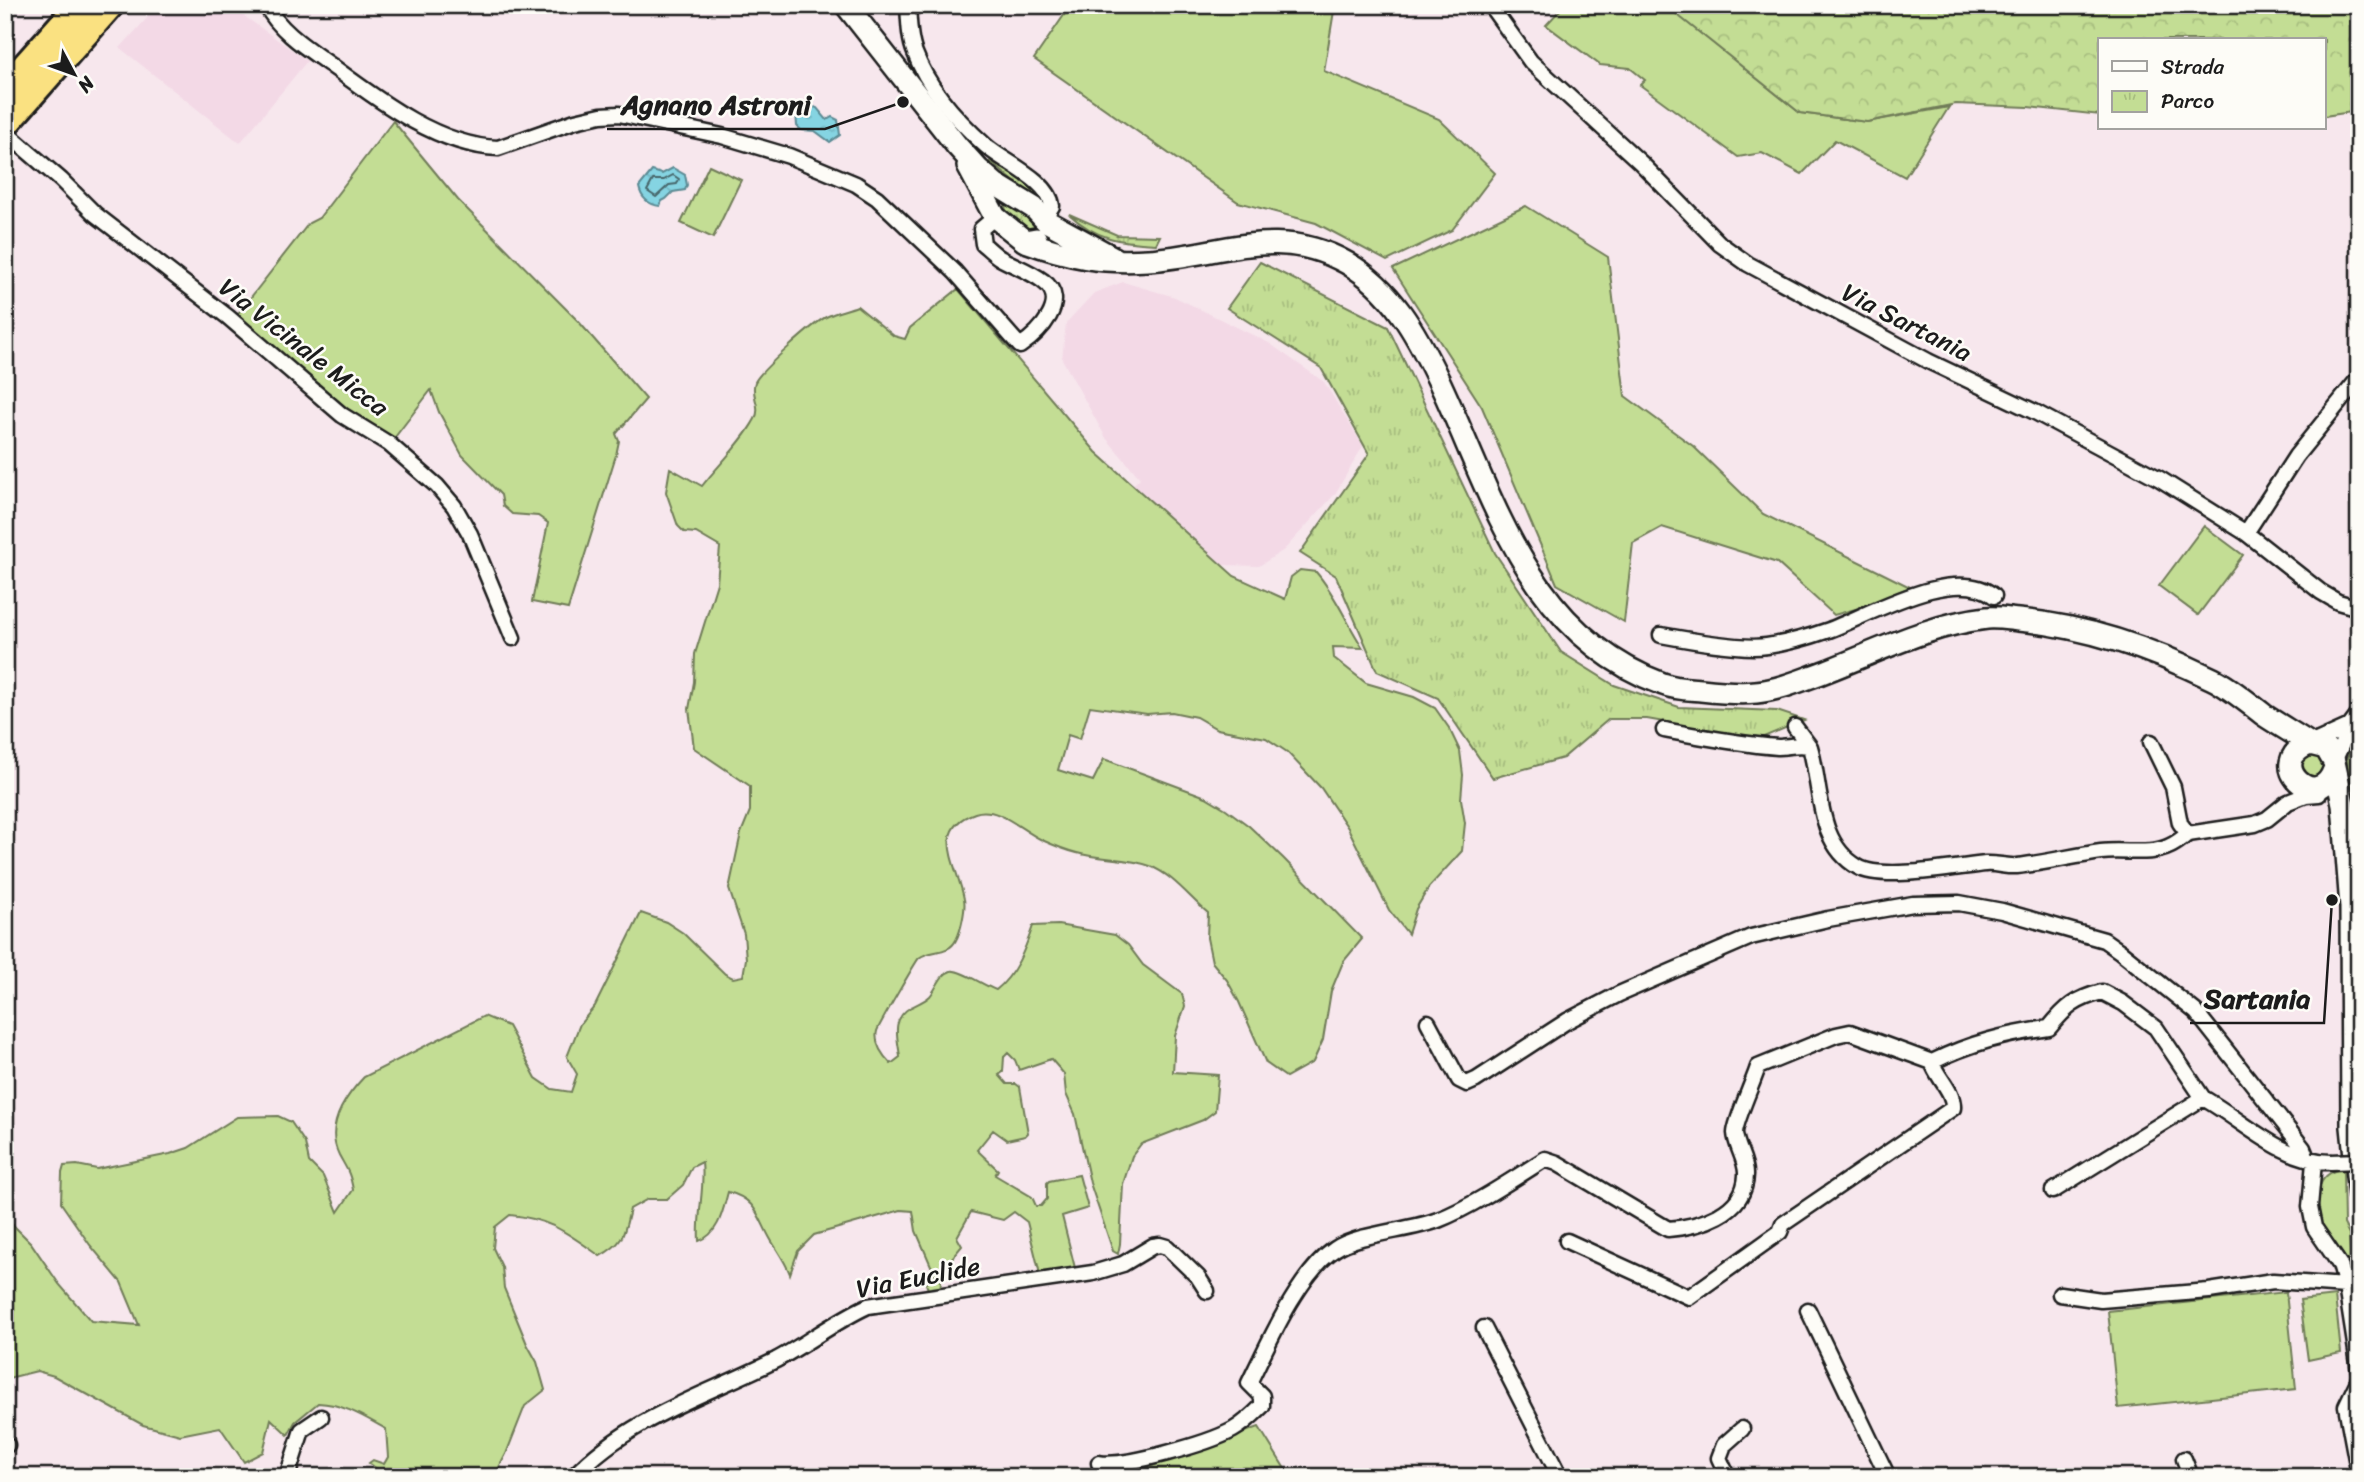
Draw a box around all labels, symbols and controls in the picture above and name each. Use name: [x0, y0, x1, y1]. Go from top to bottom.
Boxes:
north arrow: [38, 38, 108, 108]
legend: [2098, 38, 2326, 130]
text: Strada: [2161, 48, 2225, 86]
text: N: [69, 68, 104, 101]
callout: Agnano Astroni: [607, 80, 825, 129]
text: Agnano Astroni: [620, 80, 812, 129]
text: Parco: [2161, 82, 2214, 120]
street label: Via Vicinale Micca: [209, 265, 400, 429]
street label: Via Sartania: [1834, 269, 1980, 375]
callout: Sartania: [2190, 974, 2324, 1023]
text: Sartania: [2203, 974, 2310, 1023]
street label: Via Euclide: [852, 1242, 984, 1312]

